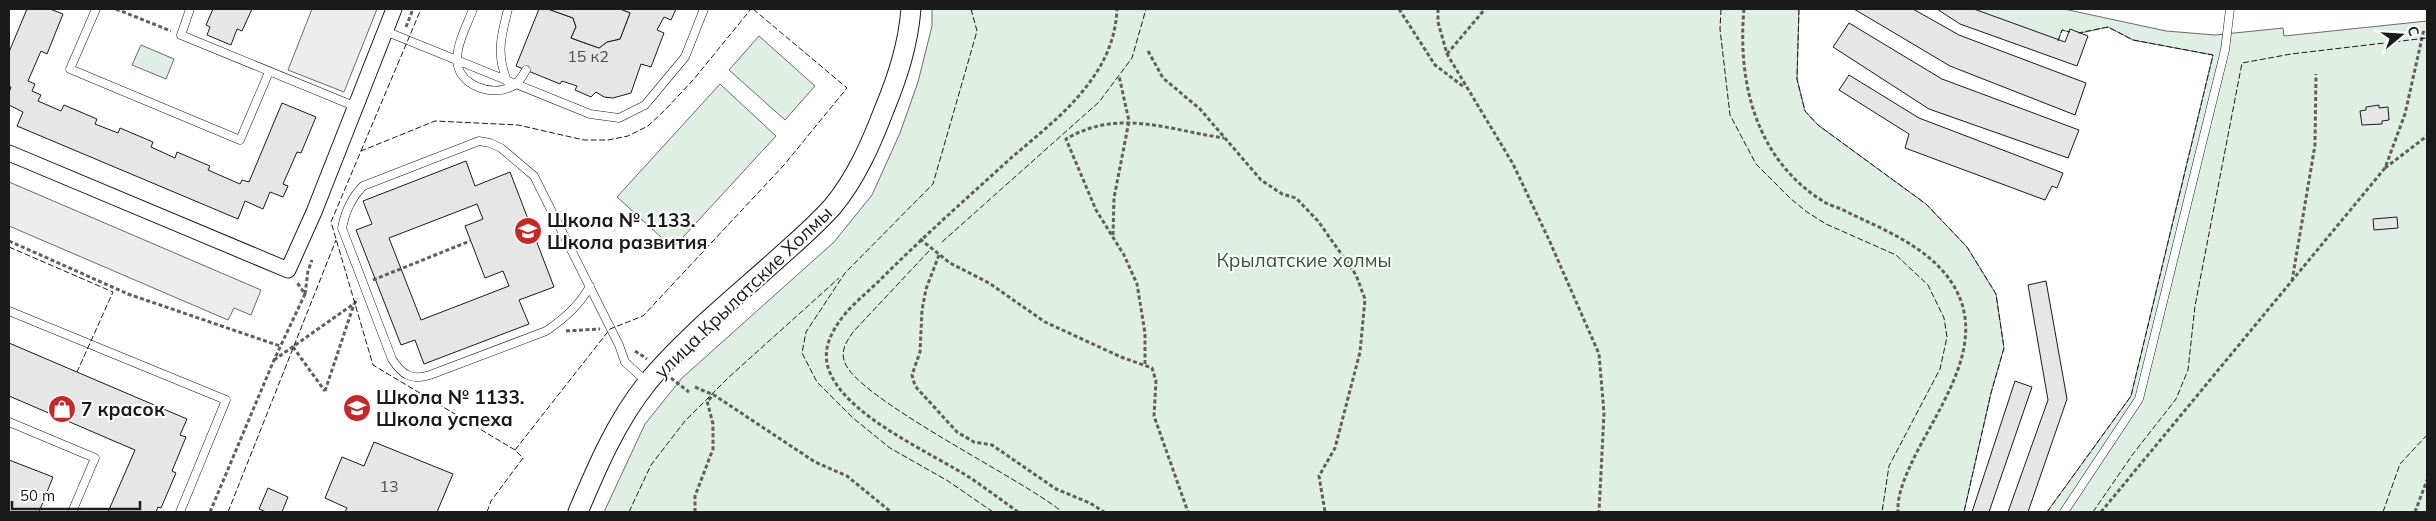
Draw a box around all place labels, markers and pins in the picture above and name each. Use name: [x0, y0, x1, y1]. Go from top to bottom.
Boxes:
place label: Школа № 1133. Школа развития: [547, 208, 707, 254]
school or university icon: Школа № 1133. Школа развития: [513, 216, 543, 246]
place label: Школа № 1133. Школа успеха: [376, 385, 525, 431]
school or university icon: Школа № 1133. Школа успеха: [342, 393, 372, 423]
shop icon: 7 красок: [47, 394, 77, 424]
place label: 7 красок: [81, 397, 165, 421]

